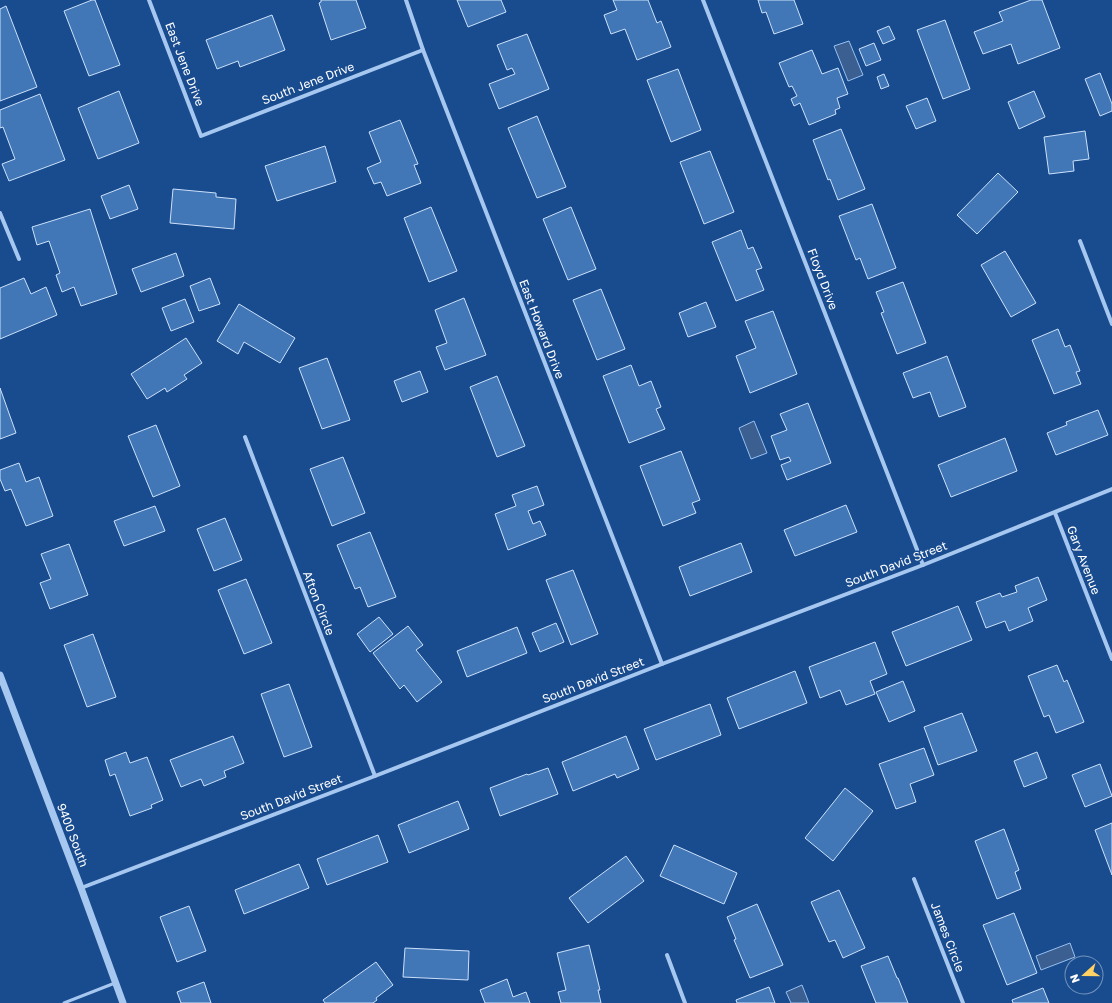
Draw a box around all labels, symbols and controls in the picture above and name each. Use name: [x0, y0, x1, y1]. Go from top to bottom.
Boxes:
street label: East Jene Drive: [162, 20, 208, 108]
street label: South Jene Drive: [260, 58, 356, 108]
street label: Floyd Drive: [804, 246, 842, 312]
street label: East Howard Drive: [516, 277, 568, 381]
street label: Gary Avenue: [1064, 524, 1104, 596]
street label: South David Street: [843, 538, 949, 590]
street label: Afton Circle: [300, 569, 338, 637]
street label: South David Street: [540, 654, 646, 706]
street label: South David Street: [238, 771, 344, 823]
street label: 9400 South: [54, 801, 92, 869]
street label: James Circle: [928, 900, 968, 974]
north arrow: [1064, 955, 1104, 995]
text: N: [1067, 973, 1082, 985]

